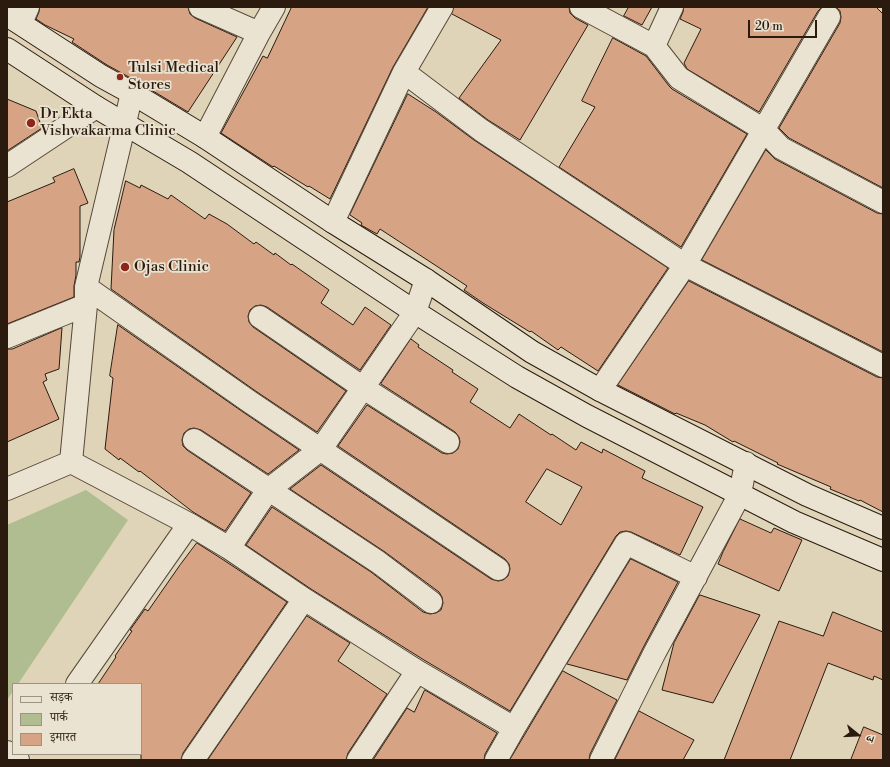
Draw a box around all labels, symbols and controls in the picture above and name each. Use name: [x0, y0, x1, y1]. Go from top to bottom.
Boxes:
scale bar: [750, 12, 819, 38]
text: 20 m: [755, 19, 783, 34]
place label: Tulsi Medical Stores: [128, 59, 219, 94]
marker: Tulsi Medical Stores: [115, 72, 125, 82]
place label: Dr Ekta Vishwakarma Clinic: [40, 105, 176, 140]
marker: Dr Ekta Vishwakarma Clinic: [25, 117, 37, 129]
place label: Ojas Clinic: [134, 258, 209, 276]
marker: Ojas Clinic: [119, 261, 131, 273]
legend: [12, 683, 142, 755]
text: सड़क: [50, 690, 73, 705]
text: पार्क: [50, 710, 68, 725]
north arrow: [838, 715, 878, 755]
text: इमारत: [50, 730, 76, 745]
text: उ: [862, 734, 877, 744]

